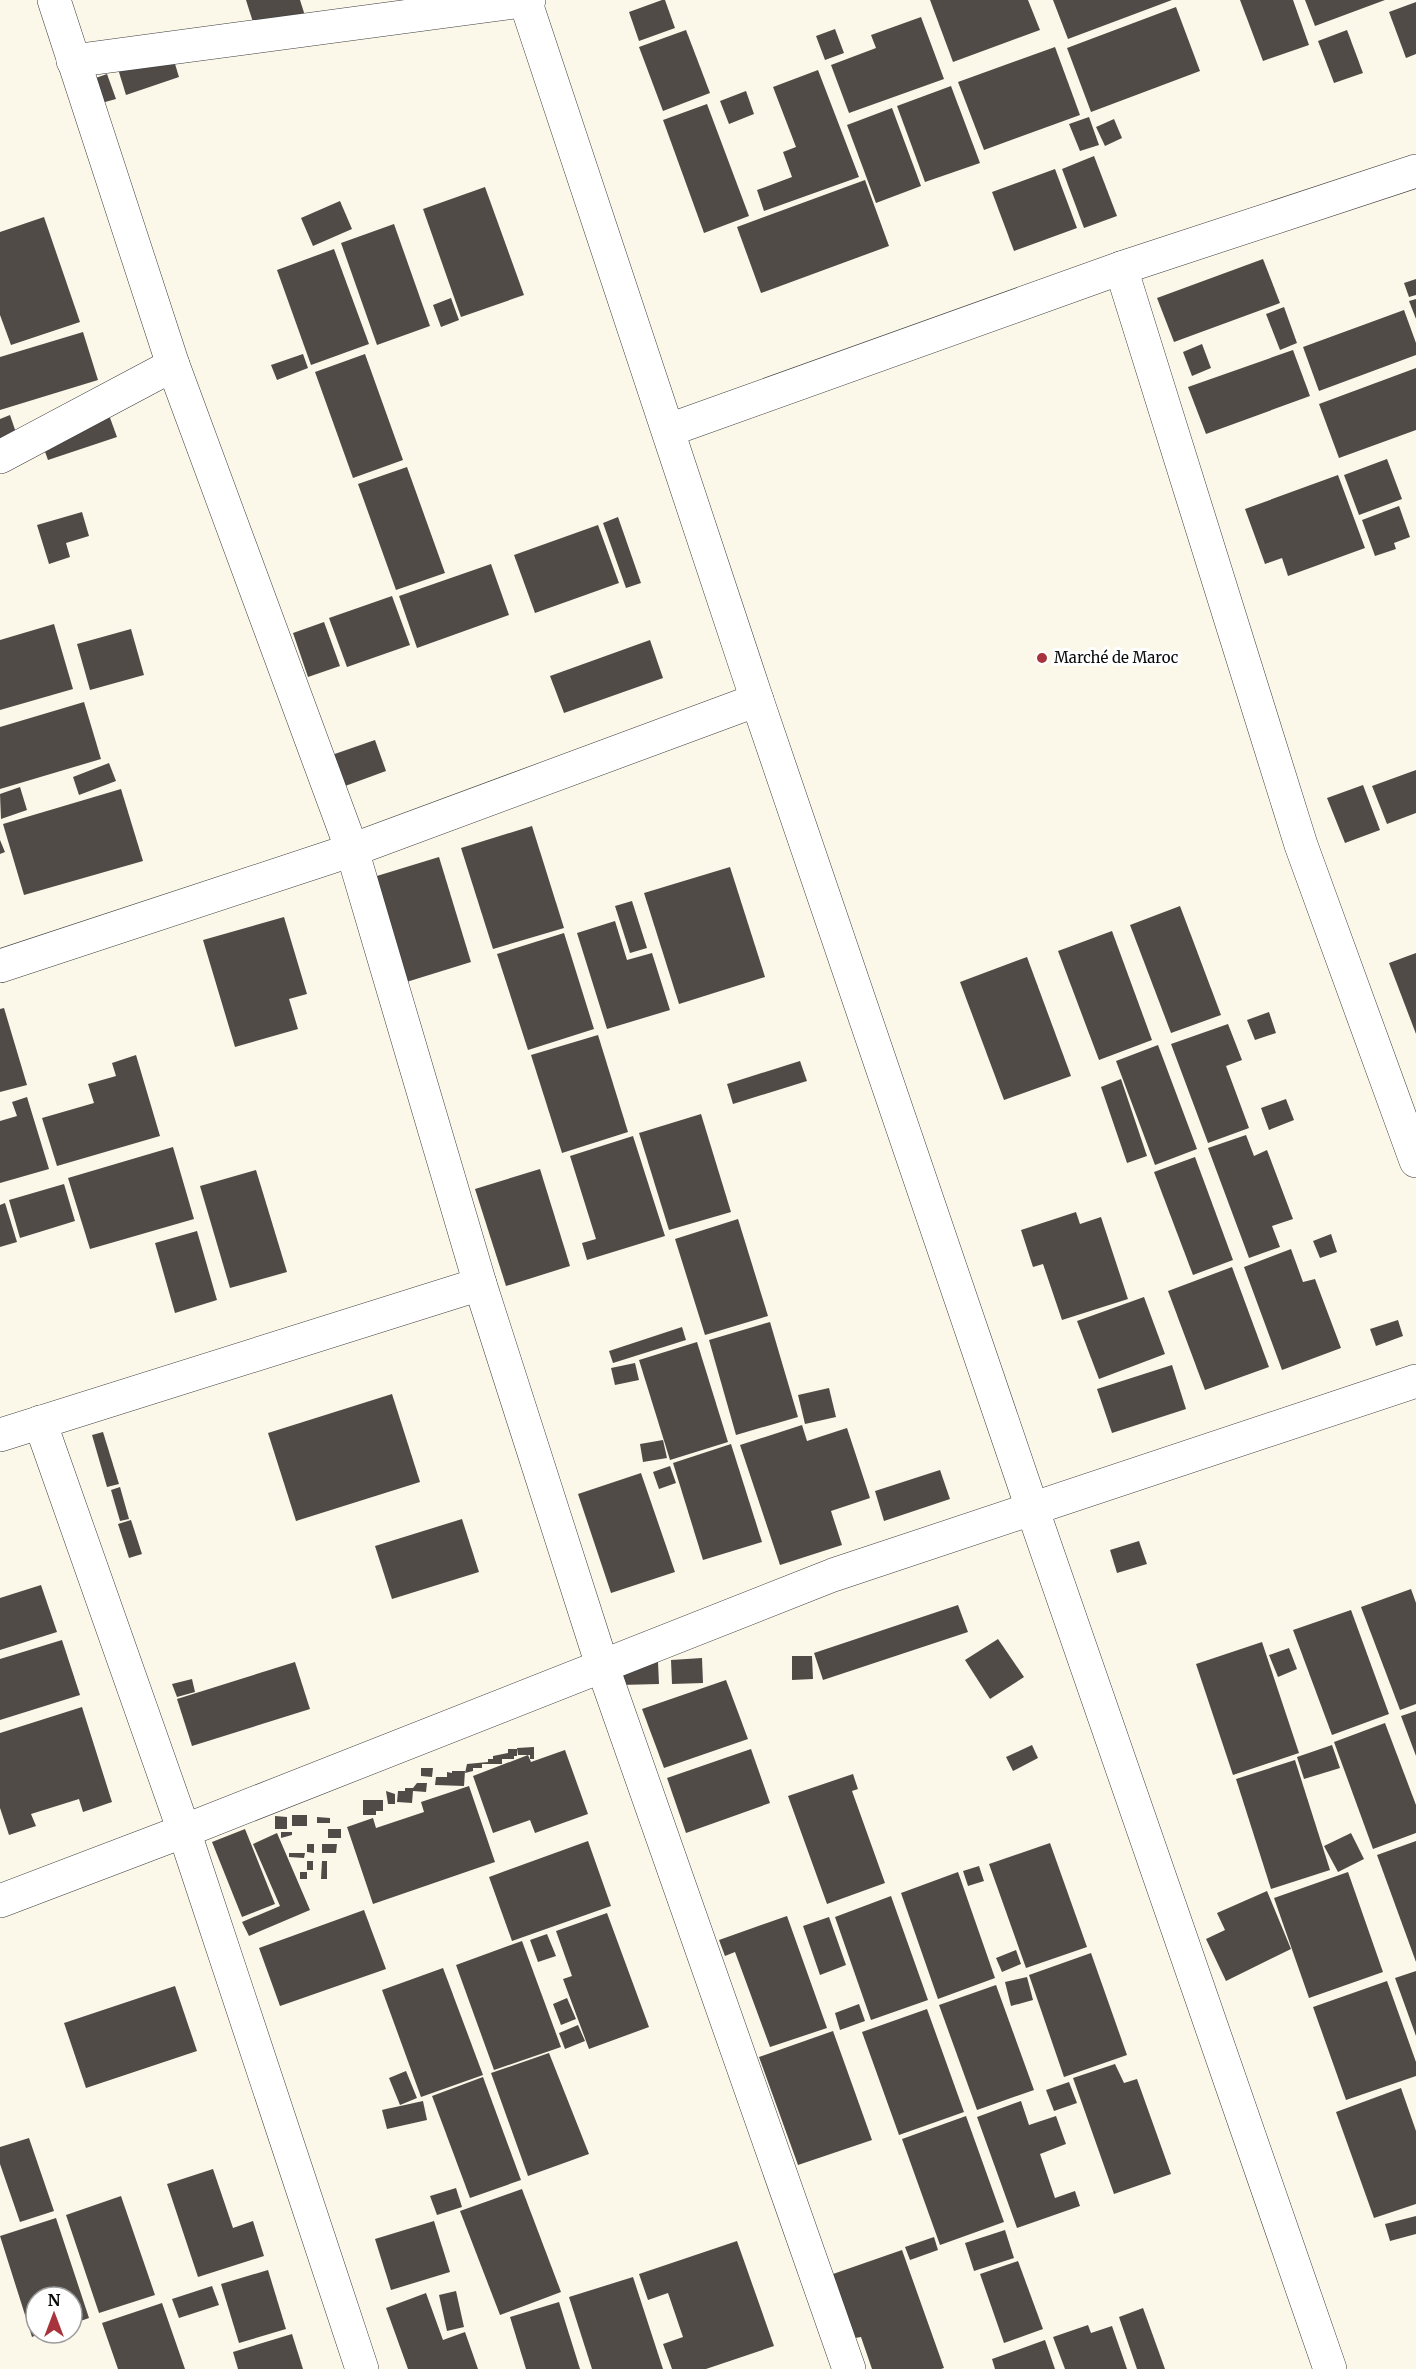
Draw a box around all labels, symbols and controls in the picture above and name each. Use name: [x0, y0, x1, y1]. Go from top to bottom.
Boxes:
place label: Marché de Maroc: [1054, 648, 1179, 667]
marker: Marché de Maroc: [1035, 651, 1049, 665]
north arrow: [24, 2285, 84, 2345]
text: N: [48, 2290, 61, 2310]

